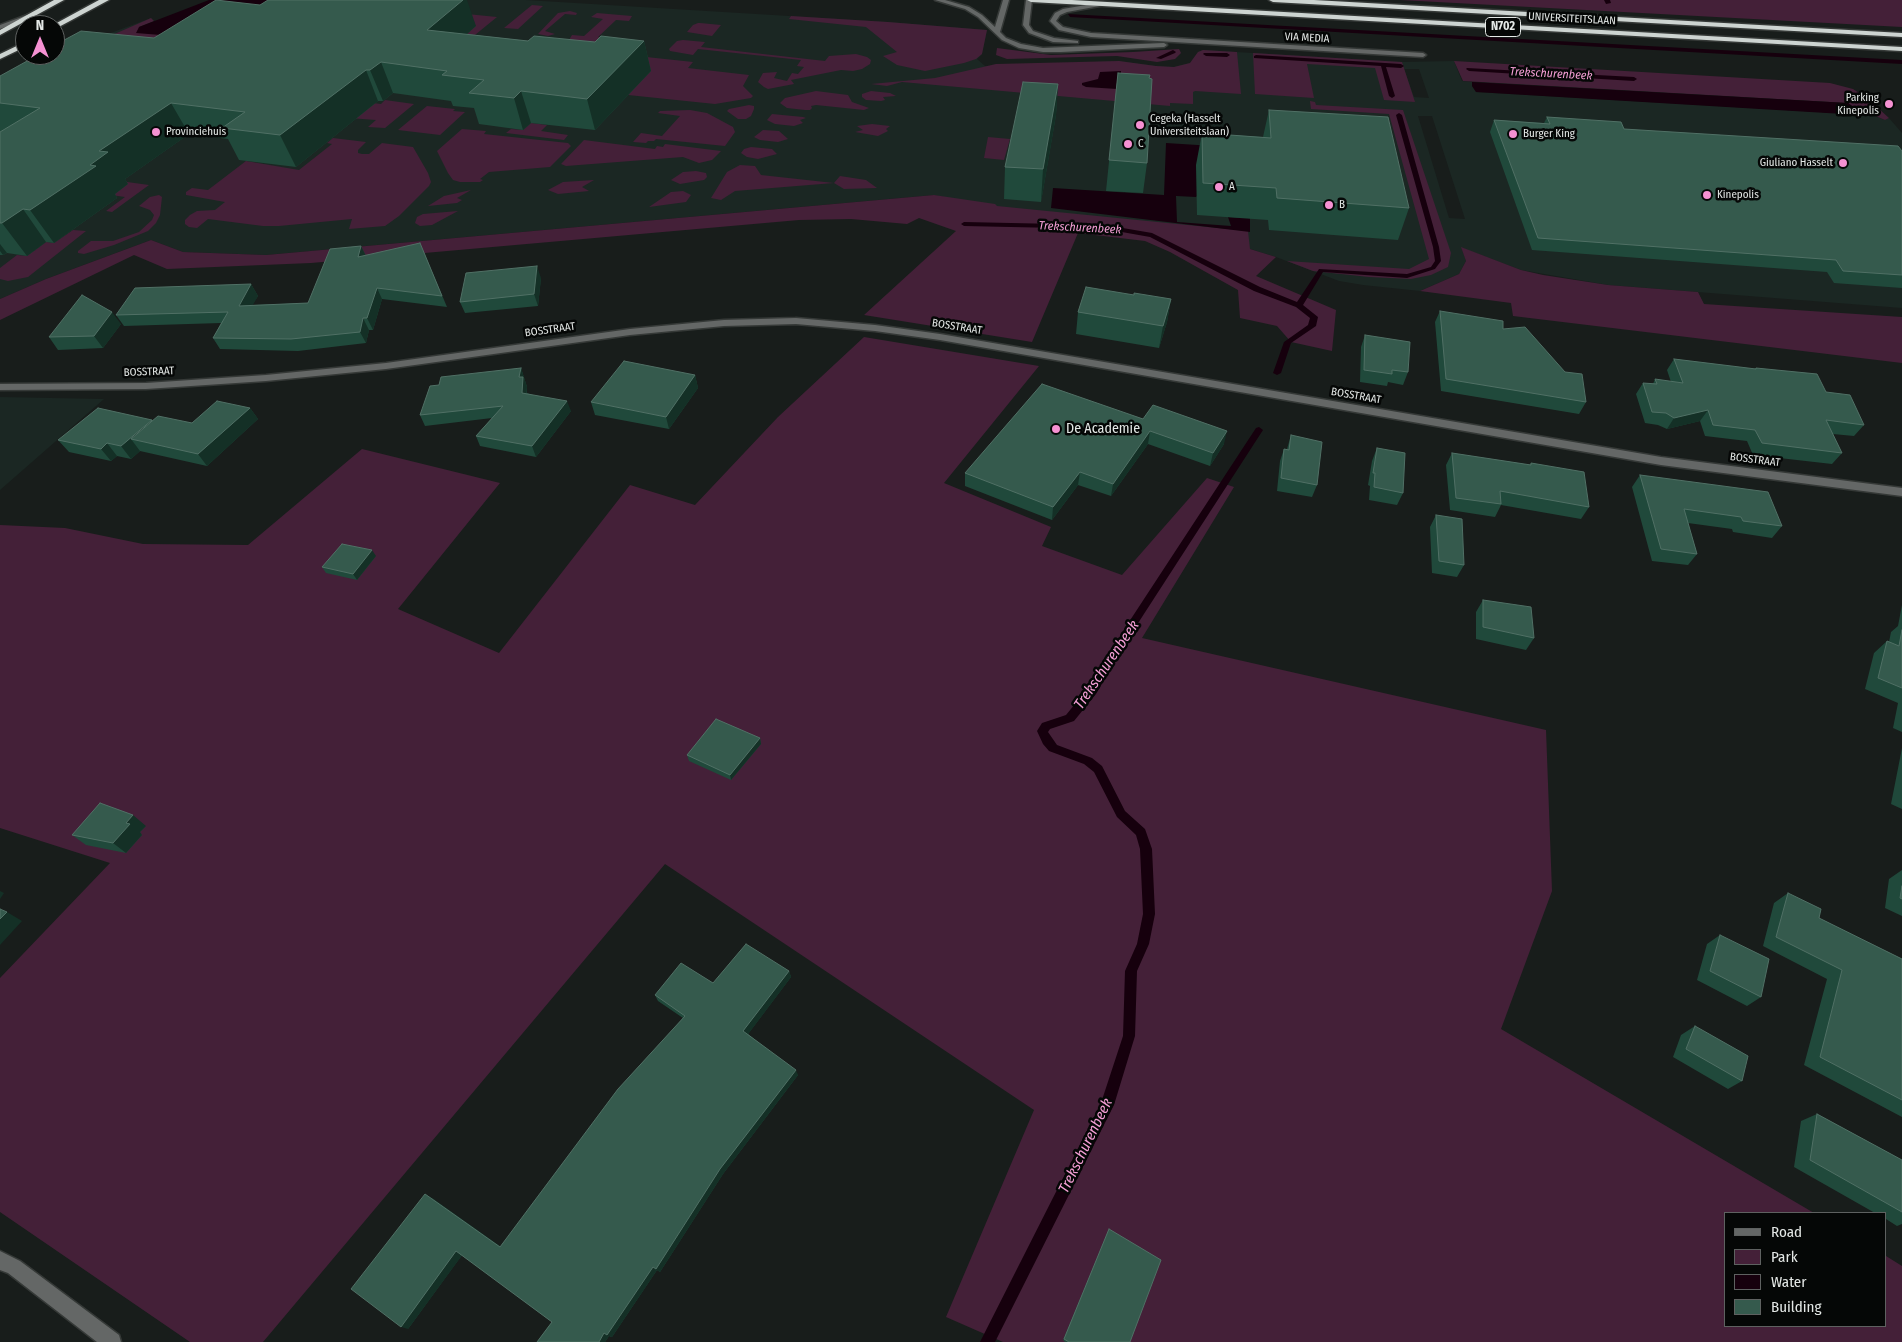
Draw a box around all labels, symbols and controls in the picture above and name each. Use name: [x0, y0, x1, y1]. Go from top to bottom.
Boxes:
street label: UNIVERSITEITSLAAN: [1528, 10, 1616, 28]
north arrow: [15, 15, 65, 65]
text: N: [36, 17, 44, 34]
road number: N702: [1486, 18, 1520, 36]
street label: VIA MEDIA: [1284, 30, 1330, 46]
water label: Trekschurenbeek: [1509, 65, 1593, 83]
place label: Parking Kinepolis: [1837, 91, 1879, 117]
marker: Parking Kinepolis: [1883, 98, 1895, 110]
place label: Cegeka (Hasselt Universiteitslaan): [1150, 112, 1229, 138]
marker: Cegeka (Hasselt Universiteitslaan): [1134, 119, 1146, 131]
place label: Provinciehuis: [166, 125, 226, 139]
marker: Provinciehuis: [150, 126, 162, 138]
place label: Burger King: [1523, 127, 1575, 141]
marker: Burger King: [1507, 128, 1519, 140]
place label: C: [1138, 137, 1144, 151]
marker: C: [1122, 138, 1134, 150]
place label: Giuliano Hasselt: [1760, 156, 1833, 170]
marker: Giuliano Hasselt: [1837, 157, 1849, 169]
place label: A: [1229, 180, 1235, 194]
marker: A: [1213, 181, 1225, 193]
place label: Kinepolis: [1717, 188, 1759, 202]
marker: Kinepolis: [1701, 189, 1713, 201]
place label: B: [1339, 198, 1345, 212]
marker: B: [1323, 199, 1335, 211]
water label: Trekschurenbeek: [1038, 219, 1122, 237]
street label: BOSSTRAAT: [931, 317, 983, 337]
street label: BOSSTRAAT: [524, 320, 576, 340]
street label: BOSSTRAAT: [123, 365, 175, 379]
street label: BOSSTRAAT: [1330, 385, 1382, 407]
place label: De Academie: [1066, 421, 1140, 437]
marker: De Academie: [1050, 423, 1062, 435]
street label: BOSSTRAAT: [1729, 450, 1781, 470]
water label: Trekschurenbeek: [1071, 617, 1143, 713]
water label: Trekschurenbeek: [1055, 1096, 1117, 1196]
legend: [1724, 1212, 1887, 1327]
text: Road: [1771, 1223, 1802, 1241]
text: Park: [1771, 1248, 1798, 1266]
text: Water: [1771, 1273, 1806, 1291]
text: Building: [1771, 1298, 1822, 1316]

